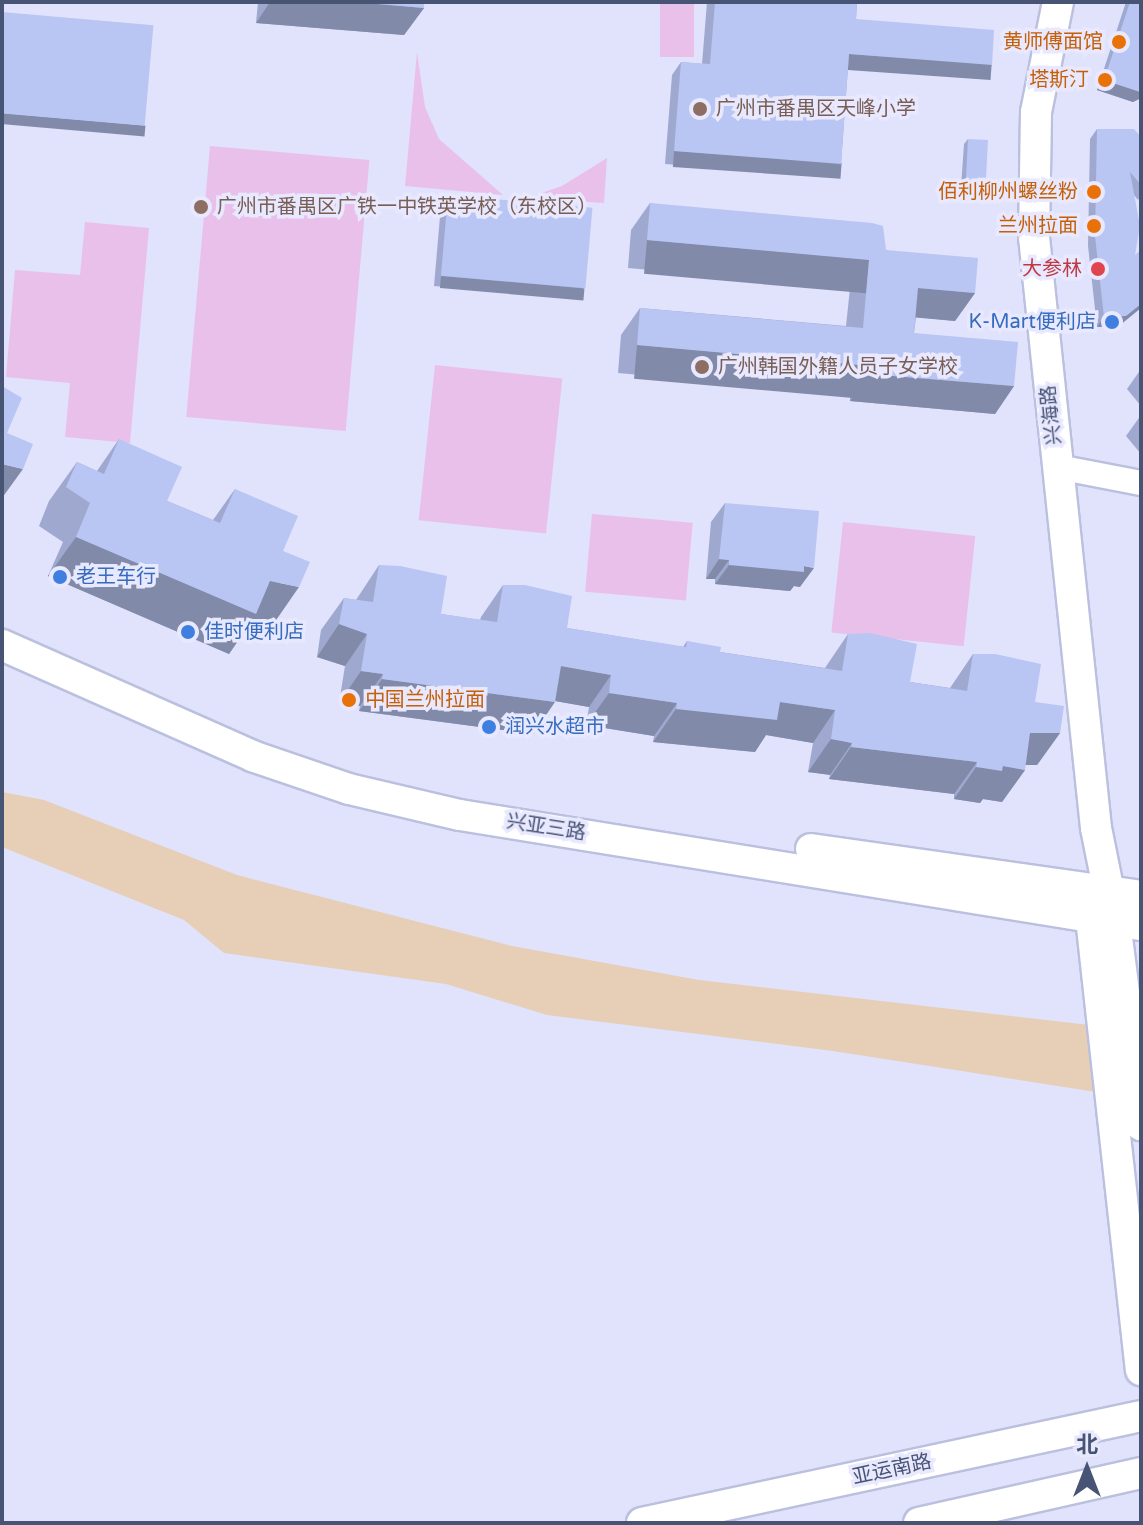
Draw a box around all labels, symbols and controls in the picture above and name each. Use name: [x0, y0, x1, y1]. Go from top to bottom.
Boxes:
place label: 黄师傅面馆: [1003, 30, 1103, 54]
marker: 黄师傅面馆: [1110, 33, 1128, 51]
place label: 塔斯汀: [1029, 68, 1089, 92]
marker: 塔斯汀: [1096, 71, 1114, 89]
place label: 广州市番禺区天峰小学: [716, 97, 916, 121]
marker: 广州市番禺区天峰小学: [691, 100, 709, 118]
place label: 佰利柳州螺丝粉: [938, 180, 1078, 204]
marker: 佰利柳州螺丝粉: [1085, 183, 1103, 201]
place label: 广州市番禺区广铁一中铁英学校（东校区）: [217, 195, 597, 219]
marker: 广州市番禺区广铁一中铁英学校（东校区）: [192, 198, 210, 216]
place label: 兰州拉面: [998, 214, 1078, 238]
marker: 兰州拉面: [1085, 217, 1103, 235]
place label: 大参林: [1022, 257, 1082, 281]
marker: 大参林: [1089, 260, 1107, 278]
place label: K-Mart便利店: [969, 310, 1096, 334]
marker: K-Mart便利店: [1103, 313, 1121, 331]
place label: 广州韩国外籍人员子女学校: [718, 355, 958, 379]
marker: 广州韩国外籍人员子女学校: [693, 358, 711, 376]
street label: 兴海路: [1037, 384, 1067, 446]
place label: 老王车行: [76, 565, 156, 589]
marker: 老王车行: [51, 568, 69, 586]
place label: 佳时便利店: [204, 620, 304, 644]
marker: 佳时便利店: [179, 623, 197, 641]
place label: 中国兰州拉面: [365, 688, 485, 712]
marker: 中国兰州拉面: [340, 691, 358, 709]
place label: 润兴水超市: [505, 715, 605, 739]
marker: 润兴水超市: [480, 718, 498, 736]
street label: 兴亚三路: [505, 810, 587, 846]
north arrow: [1047, 1429, 1127, 1509]
text: 北: [1076, 1432, 1098, 1458]
street label: 亚运南路: [850, 1450, 934, 1490]

